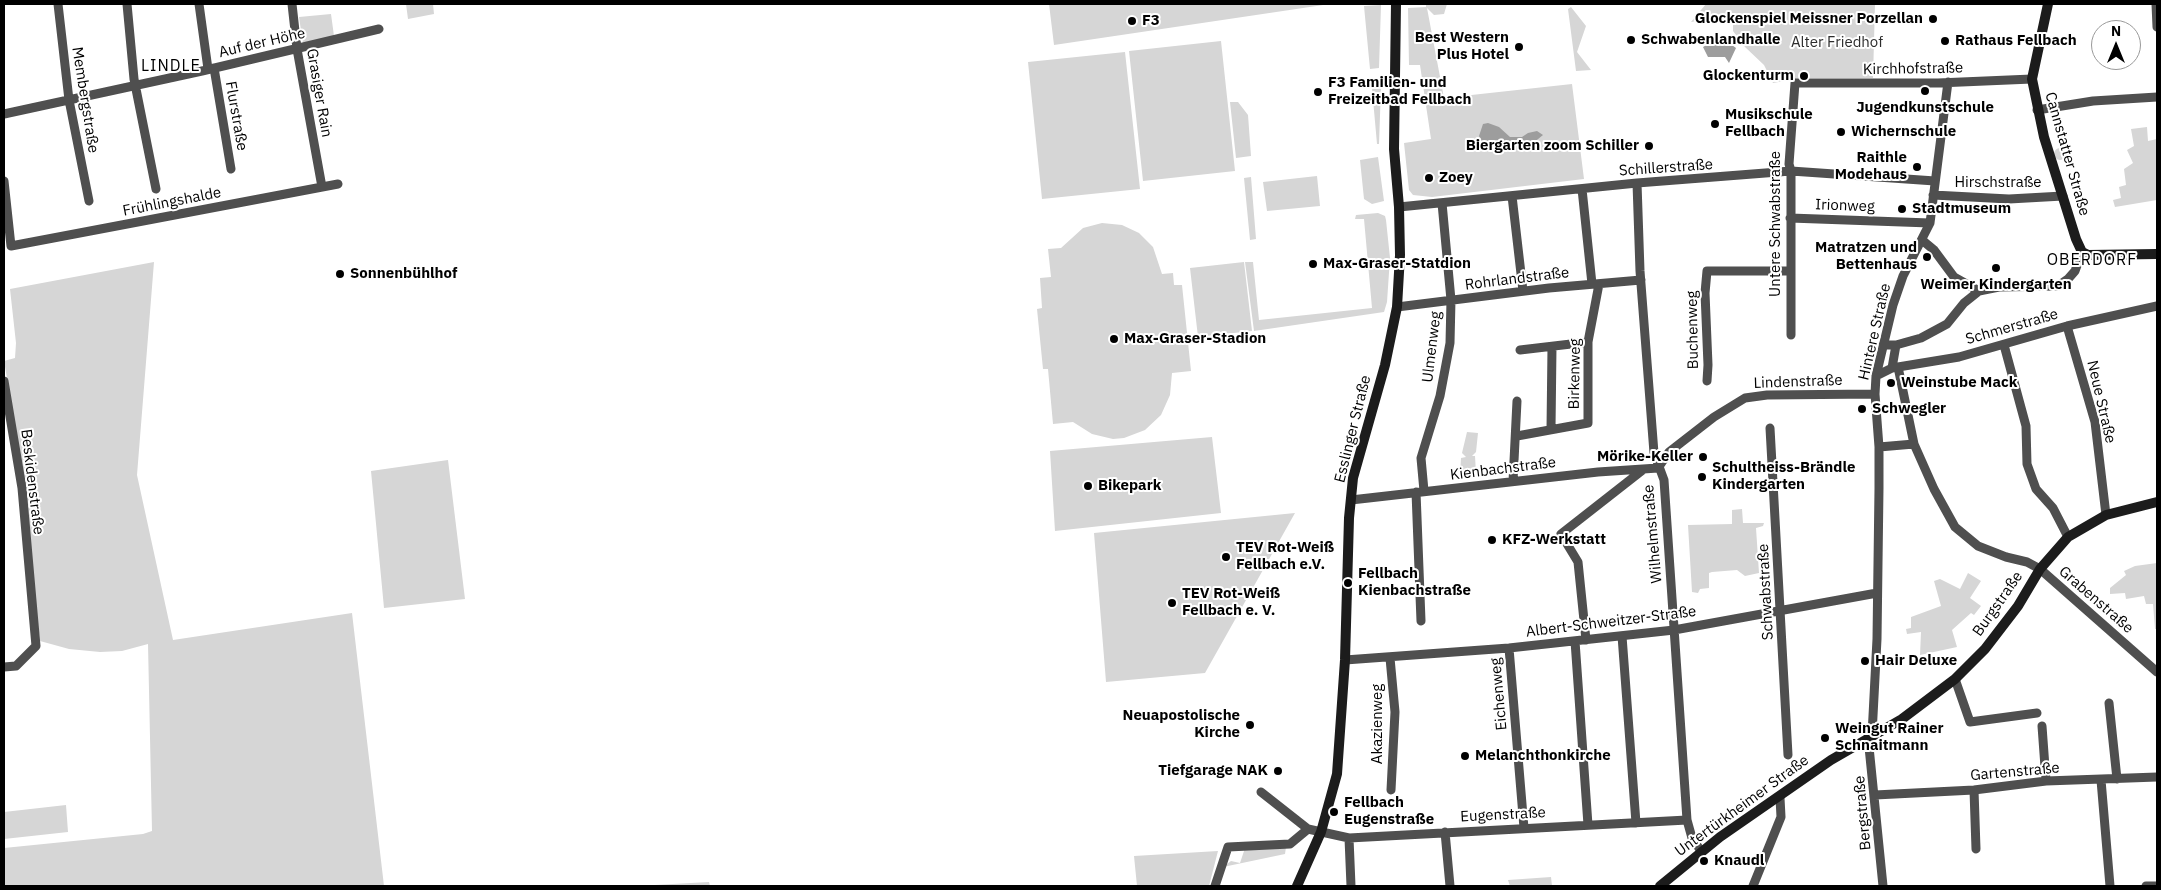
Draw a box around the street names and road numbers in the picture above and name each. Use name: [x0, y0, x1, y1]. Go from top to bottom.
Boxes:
street label: Auf der Höhe: [217, 24, 307, 62]
street label: Membergstraße: [68, 46, 102, 154]
street label: Grasiger Rain: [302, 47, 336, 139]
street label: Kirchhofstraße: [1863, 59, 1963, 79]
street label: Flurstraße: [221, 80, 251, 152]
street label: Cannstatter Straße: [2041, 90, 2093, 218]
street label: Untere Schwabstraße: [1767, 151, 1785, 297]
street label: Schillerstraße: [1618, 156, 1714, 180]
street label: Hirschstraße: [1955, 174, 2041, 192]
street label: Frühlingshalde: [121, 184, 223, 220]
street label: Irionweg: [1815, 196, 1875, 216]
street label: Rohrlandstraße: [1464, 264, 1570, 294]
street label: Hintere Straße: [1855, 282, 1895, 382]
street label: Buchenweg: [1683, 291, 1703, 369]
street label: Schmerstraße: [1964, 305, 2060, 349]
street label: Ulmenweg: [1419, 310, 1445, 384]
street label: Birkenweg: [1565, 338, 1585, 410]
street label: Neue Straße: [2083, 359, 2119, 445]
street label: Lindenstraße: [1753, 371, 1843, 393]
street label: Esslinger Straße: [1331, 373, 1375, 485]
street label: Beskidenstraße: [17, 428, 47, 536]
street label: Kienbachstraße: [1449, 454, 1557, 484]
street label: Wilhelmstraße: [1640, 484, 1666, 584]
street label: Schwabstraße: [1754, 543, 1778, 641]
street label: Grabenstraße: [2055, 563, 2137, 637]
street label: Burgstraße: [1969, 568, 2027, 640]
street label: Albert-Schweitzer-Straße: [1525, 603, 1697, 641]
street label: Eichenweg: [1487, 657, 1511, 731]
street label: Akazienweg: [1369, 684, 1387, 764]
street label: Untertürkheimer Straße: [1672, 751, 1812, 861]
street label: Gartenstraße: [1970, 759, 2060, 785]
street label: Bergstraße: [1851, 775, 1875, 851]
street label: Eugenstraße: [1460, 804, 1546, 826]

